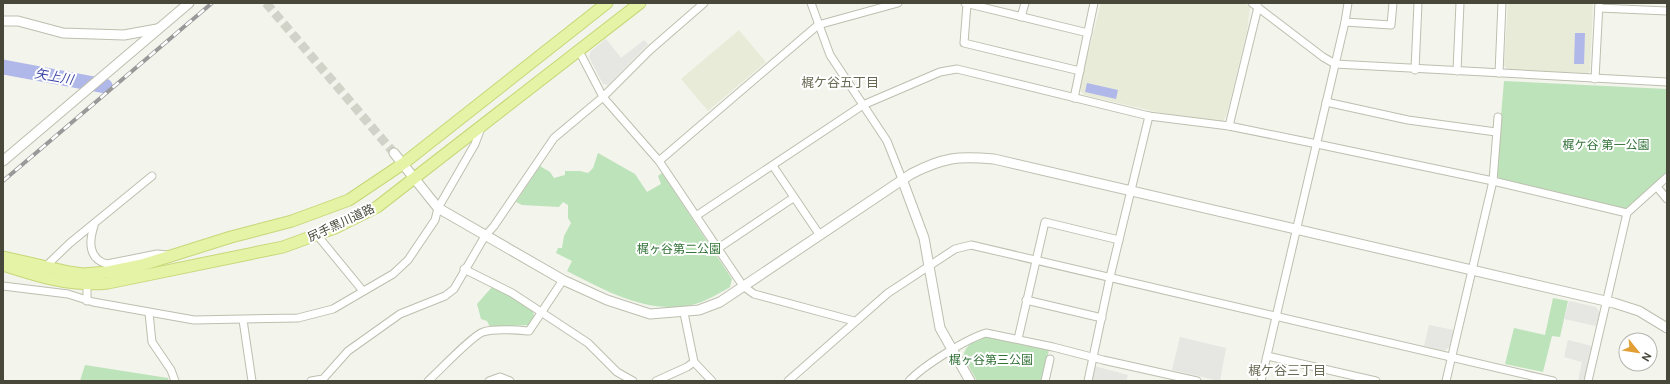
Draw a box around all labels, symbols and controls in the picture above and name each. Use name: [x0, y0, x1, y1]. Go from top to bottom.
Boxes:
water label: 矢上川: [33, 65, 77, 89]
district label: 梶ケ谷五丁目: [801, 74, 879, 91]
park label: 梶ケ谷 第一公園: [1562, 137, 1650, 153]
street label: 尻手黒川道路: [305, 201, 377, 245]
park label: 梶ヶ谷第二公園: [637, 241, 721, 257]
north arrow: [1618, 332, 1658, 372]
text: N: [1639, 350, 1655, 364]
park label: 梶ヶ谷第三公園: [949, 352, 1033, 368]
district label: 梶ケ谷三丁目: [1248, 362, 1326, 379]

